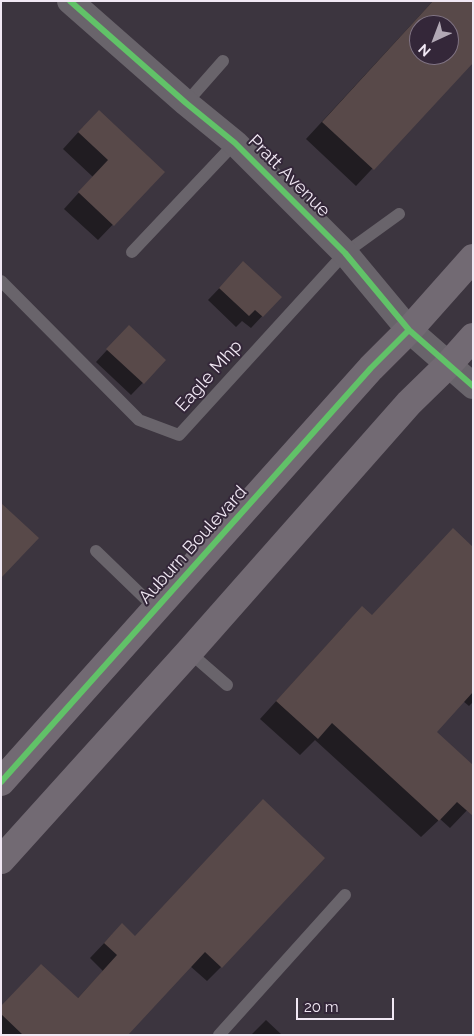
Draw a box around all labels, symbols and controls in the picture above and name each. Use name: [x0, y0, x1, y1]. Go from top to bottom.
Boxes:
north arrow: [409, 15, 459, 65]
text: N: [415, 41, 434, 60]
street label: Pratt Avenue: [244, 131, 334, 221]
street label: Eagle Mhp: [171, 336, 247, 416]
street label: Auburn Boulevard: [134, 482, 252, 608]
scale bar: [299, 988, 396, 1020]
text: 20 m: [304, 998, 339, 1016]

